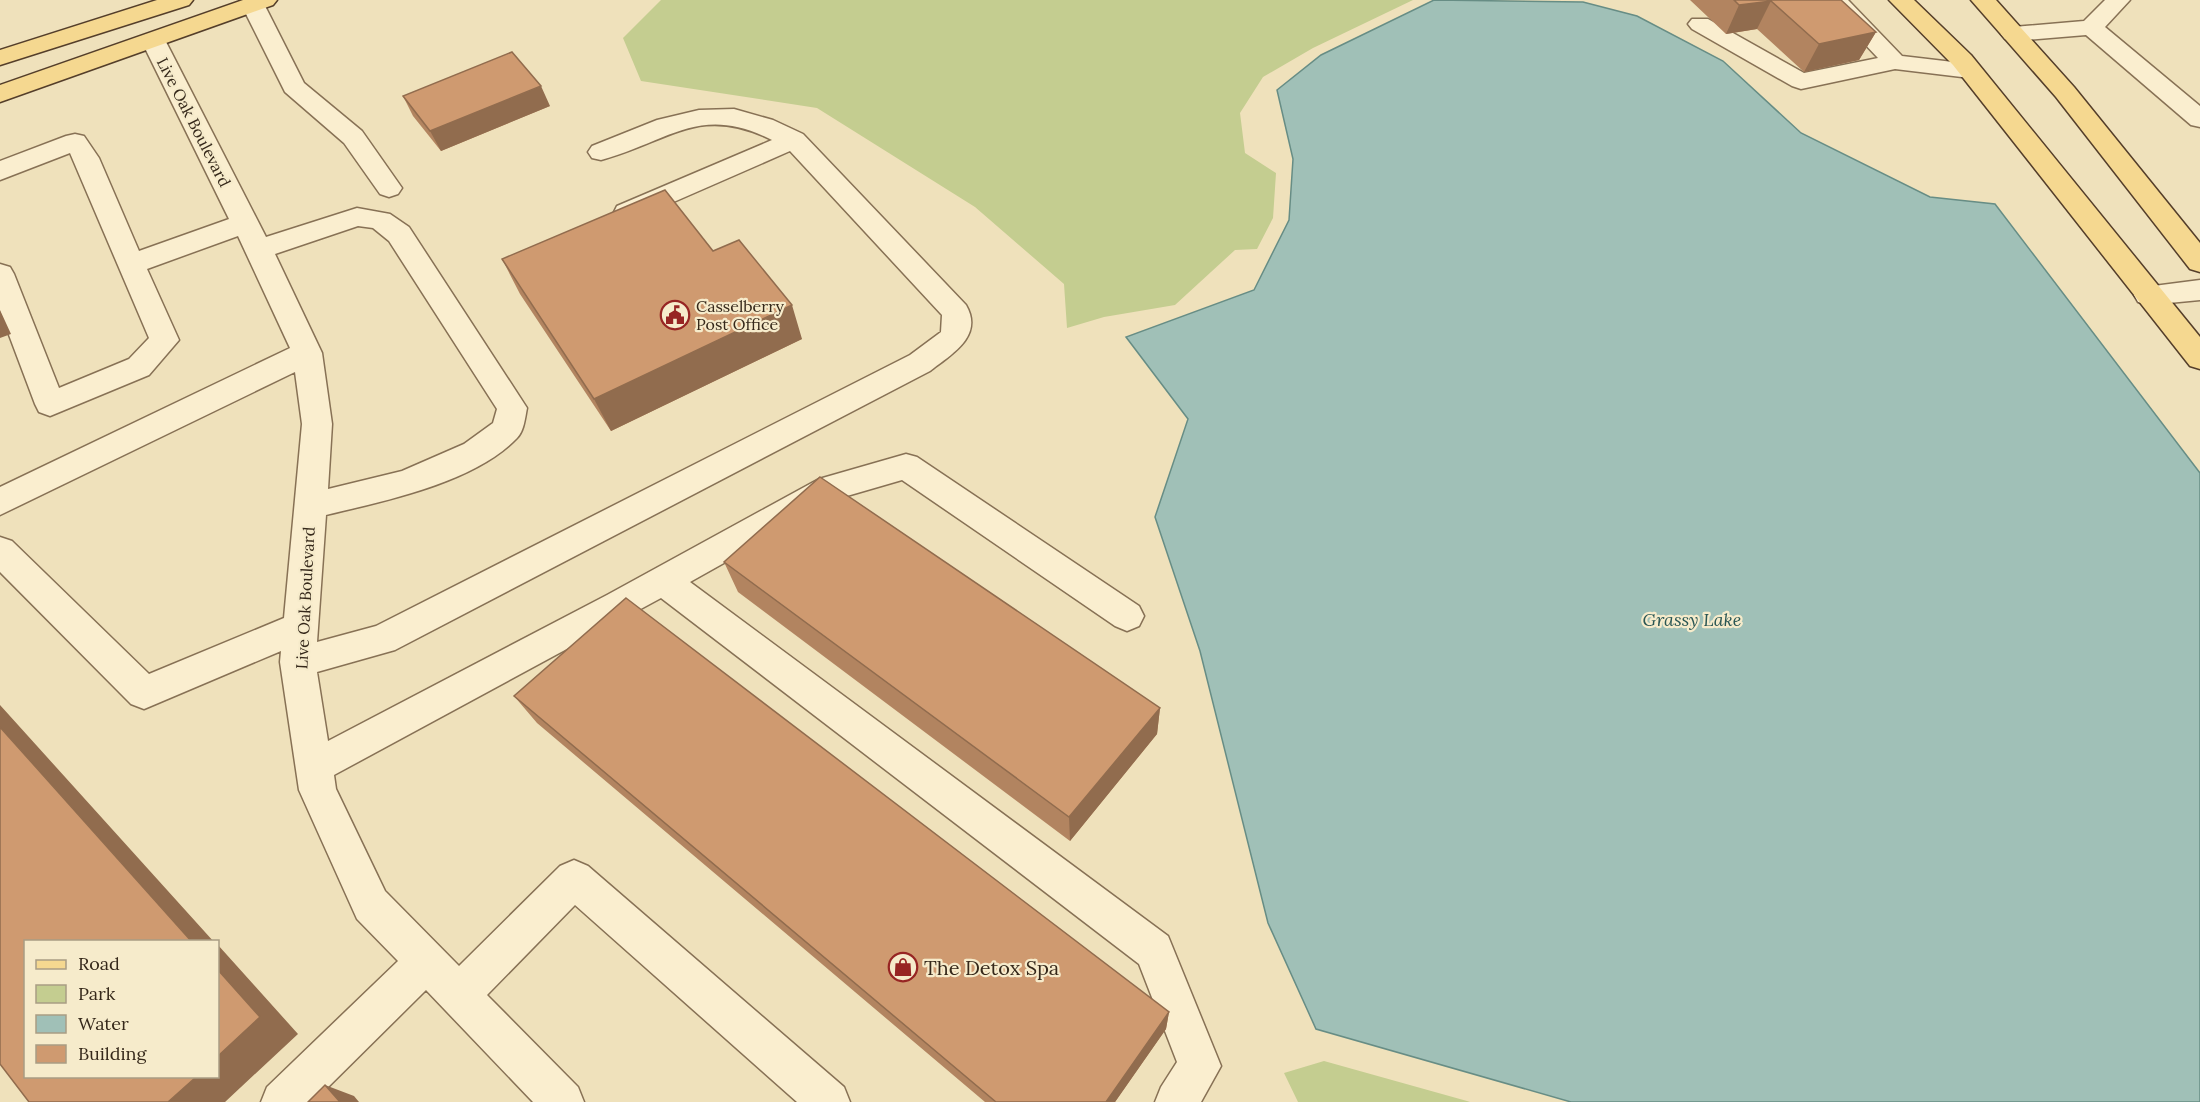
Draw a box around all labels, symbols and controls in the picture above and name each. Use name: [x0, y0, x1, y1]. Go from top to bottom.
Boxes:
street label: Live Oak Boulevard: [153, 54, 236, 191]
place label: Casselberry Post Office: [696, 296, 784, 334]
public building icon: Casselberry Post Office: [659, 299, 691, 331]
street label: Live Oak Boulevard: [291, 526, 319, 670]
water label: Grassy Lake: [1643, 608, 1741, 631]
legend: [24, 940, 219, 1078]
shop icon: The Detox Spa: [887, 951, 919, 983]
text: Road: [78, 952, 120, 975]
place label: The Detox Spa: [924, 955, 1059, 980]
text: Park: [78, 982, 116, 1005]
text: Water: [78, 1012, 129, 1035]
text: Building: [78, 1042, 148, 1065]

